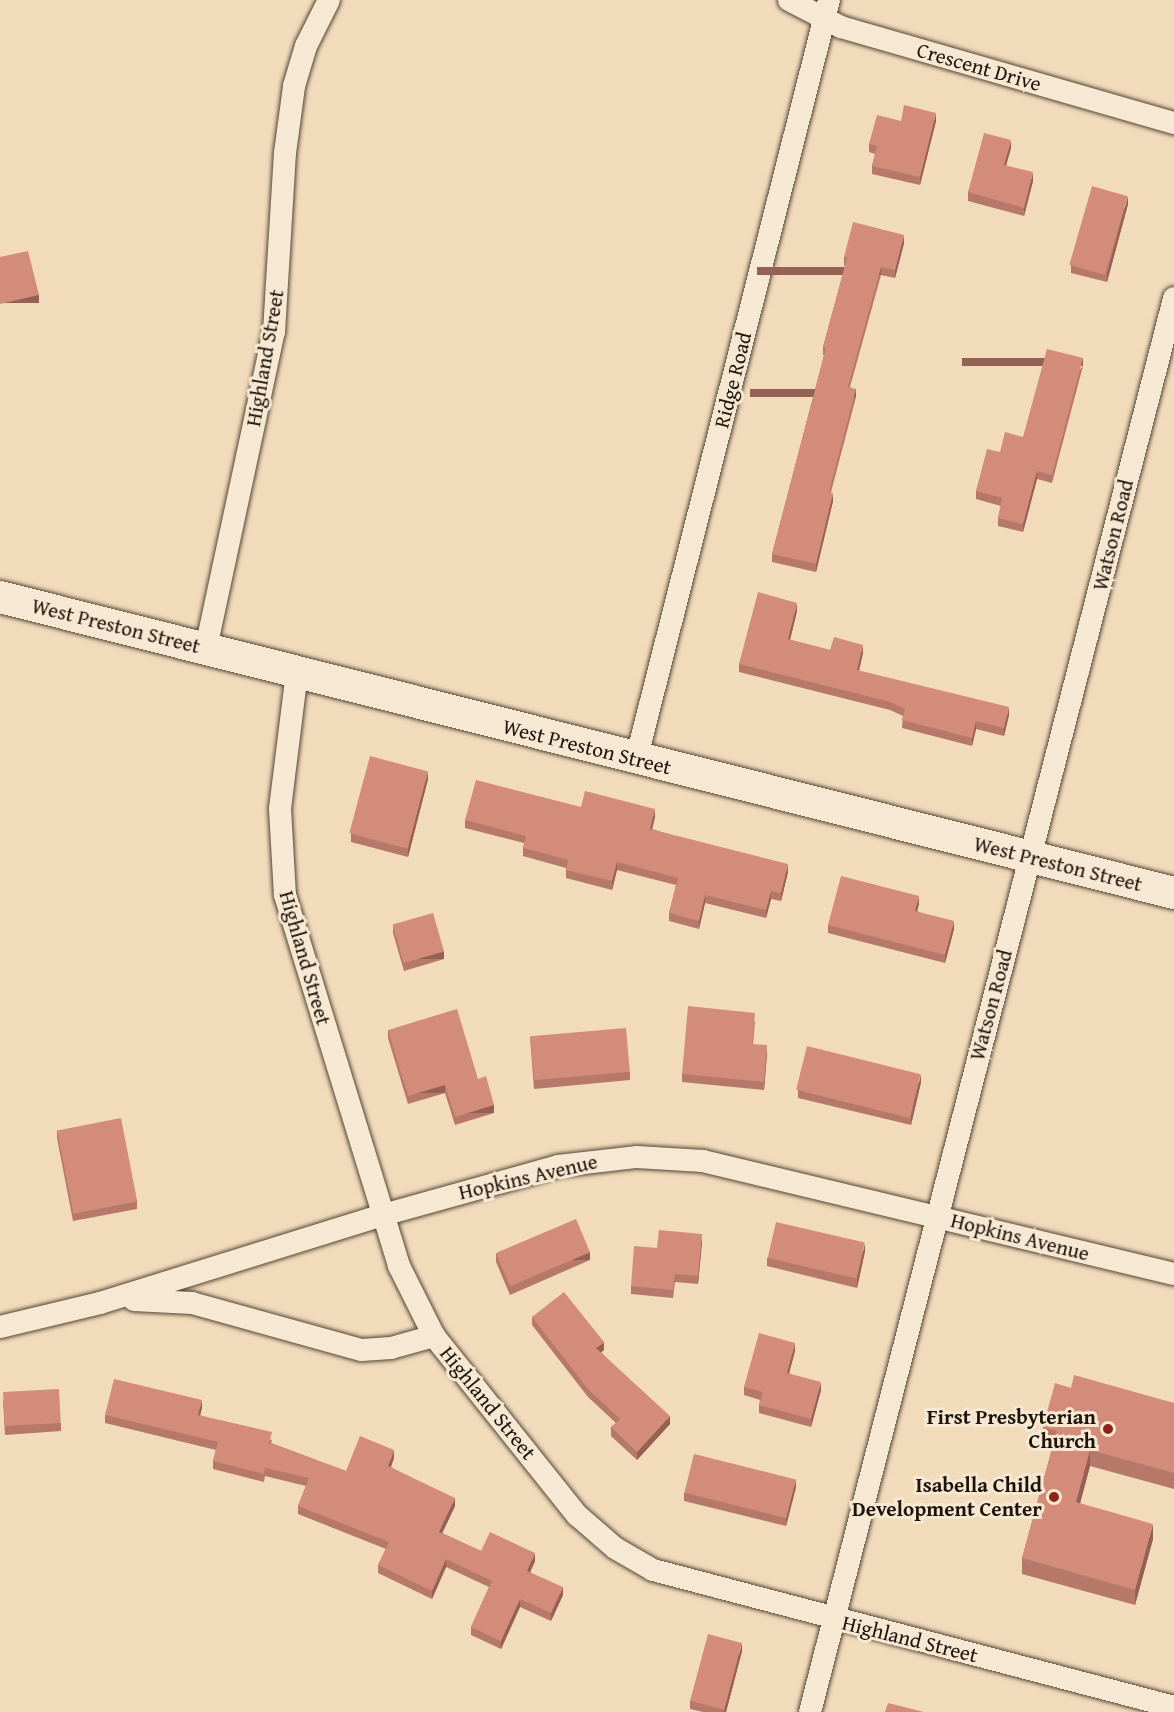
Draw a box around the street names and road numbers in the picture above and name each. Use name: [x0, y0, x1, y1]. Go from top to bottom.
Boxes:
street label: Crescent Drive: [914, 37, 1044, 97]
street label: Highland Street: [241, 288, 289, 428]
street label: Ridge Road: [709, 329, 757, 431]
street label: Watson Road: [1087, 477, 1139, 593]
street label: West Preston Street: [29, 593, 203, 659]
street label: West Preston Street: [500, 714, 674, 780]
street label: West Preston Street: [971, 831, 1145, 897]
street label: Highland Street: [274, 888, 336, 1028]
street label: Watson Road: [964, 947, 1018, 1063]
street label: Hopkins Avenue: [456, 1149, 600, 1205]
street label: Hopkins Avenue: [948, 1208, 1092, 1266]
street label: Highland Street: [435, 1341, 541, 1465]
street label: Highland Street: [840, 1610, 980, 1668]

